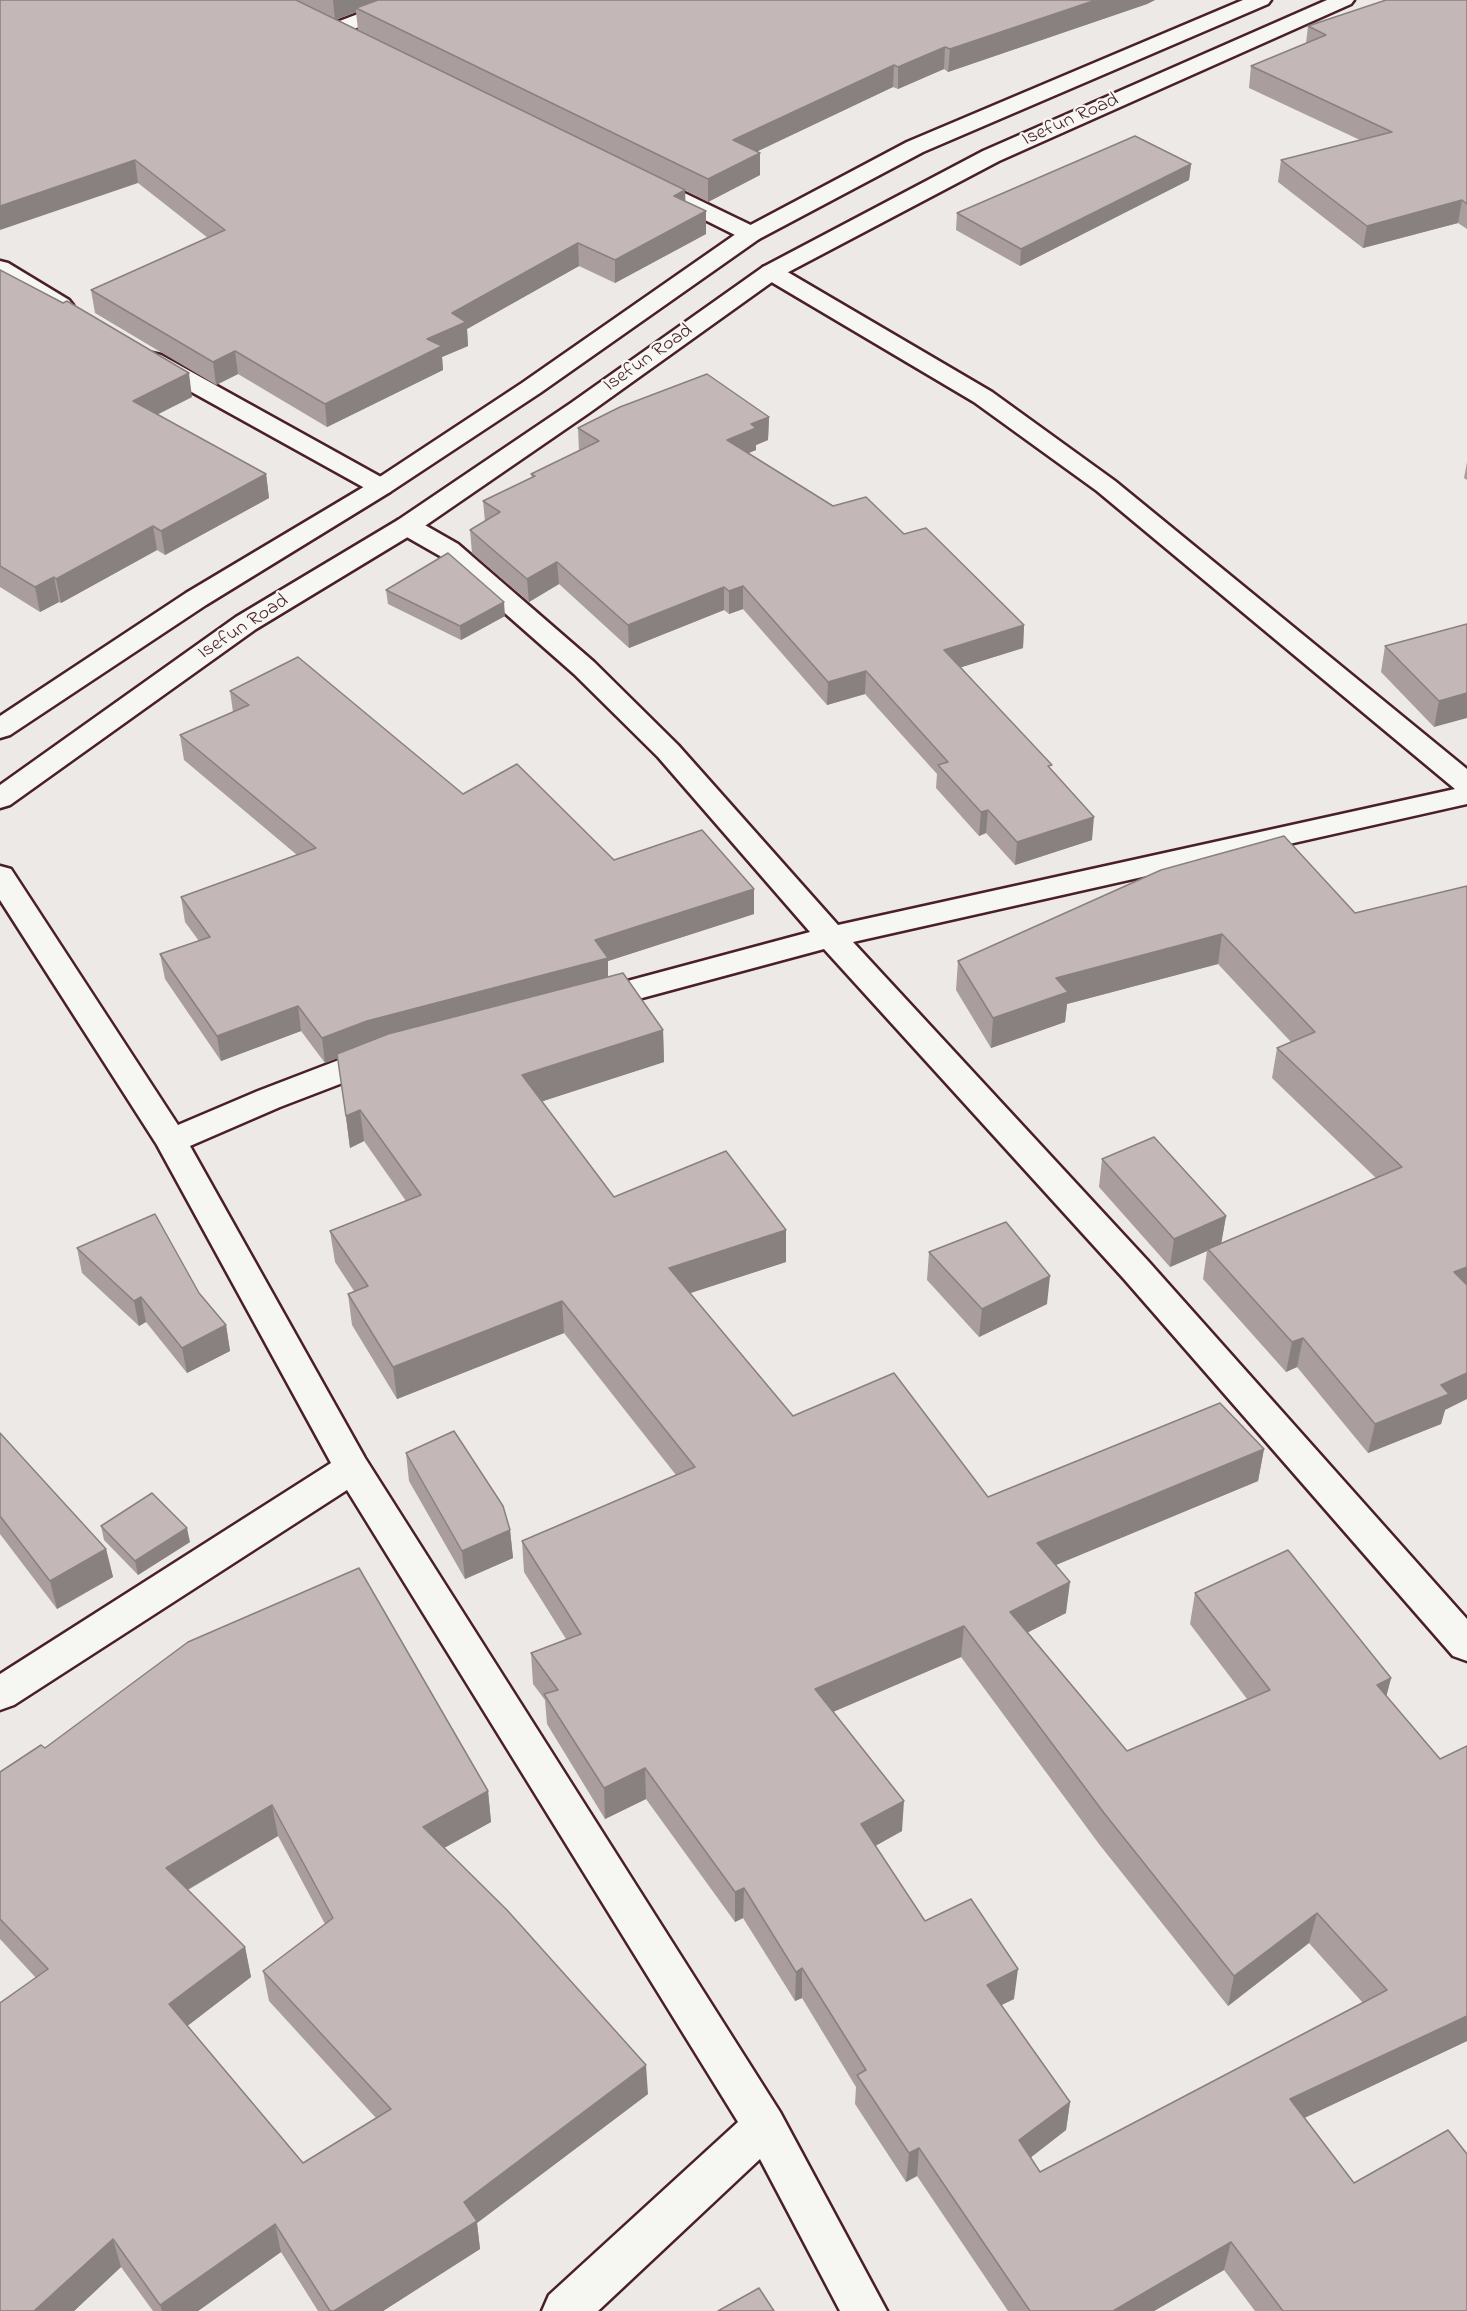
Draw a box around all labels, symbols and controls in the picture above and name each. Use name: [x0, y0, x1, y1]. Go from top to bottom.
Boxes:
street label: Isefun Road: [1019, 89, 1123, 153]
street label: Isefun Road: [600, 320, 698, 398]
street label: Isefun Road: [194, 590, 294, 666]

